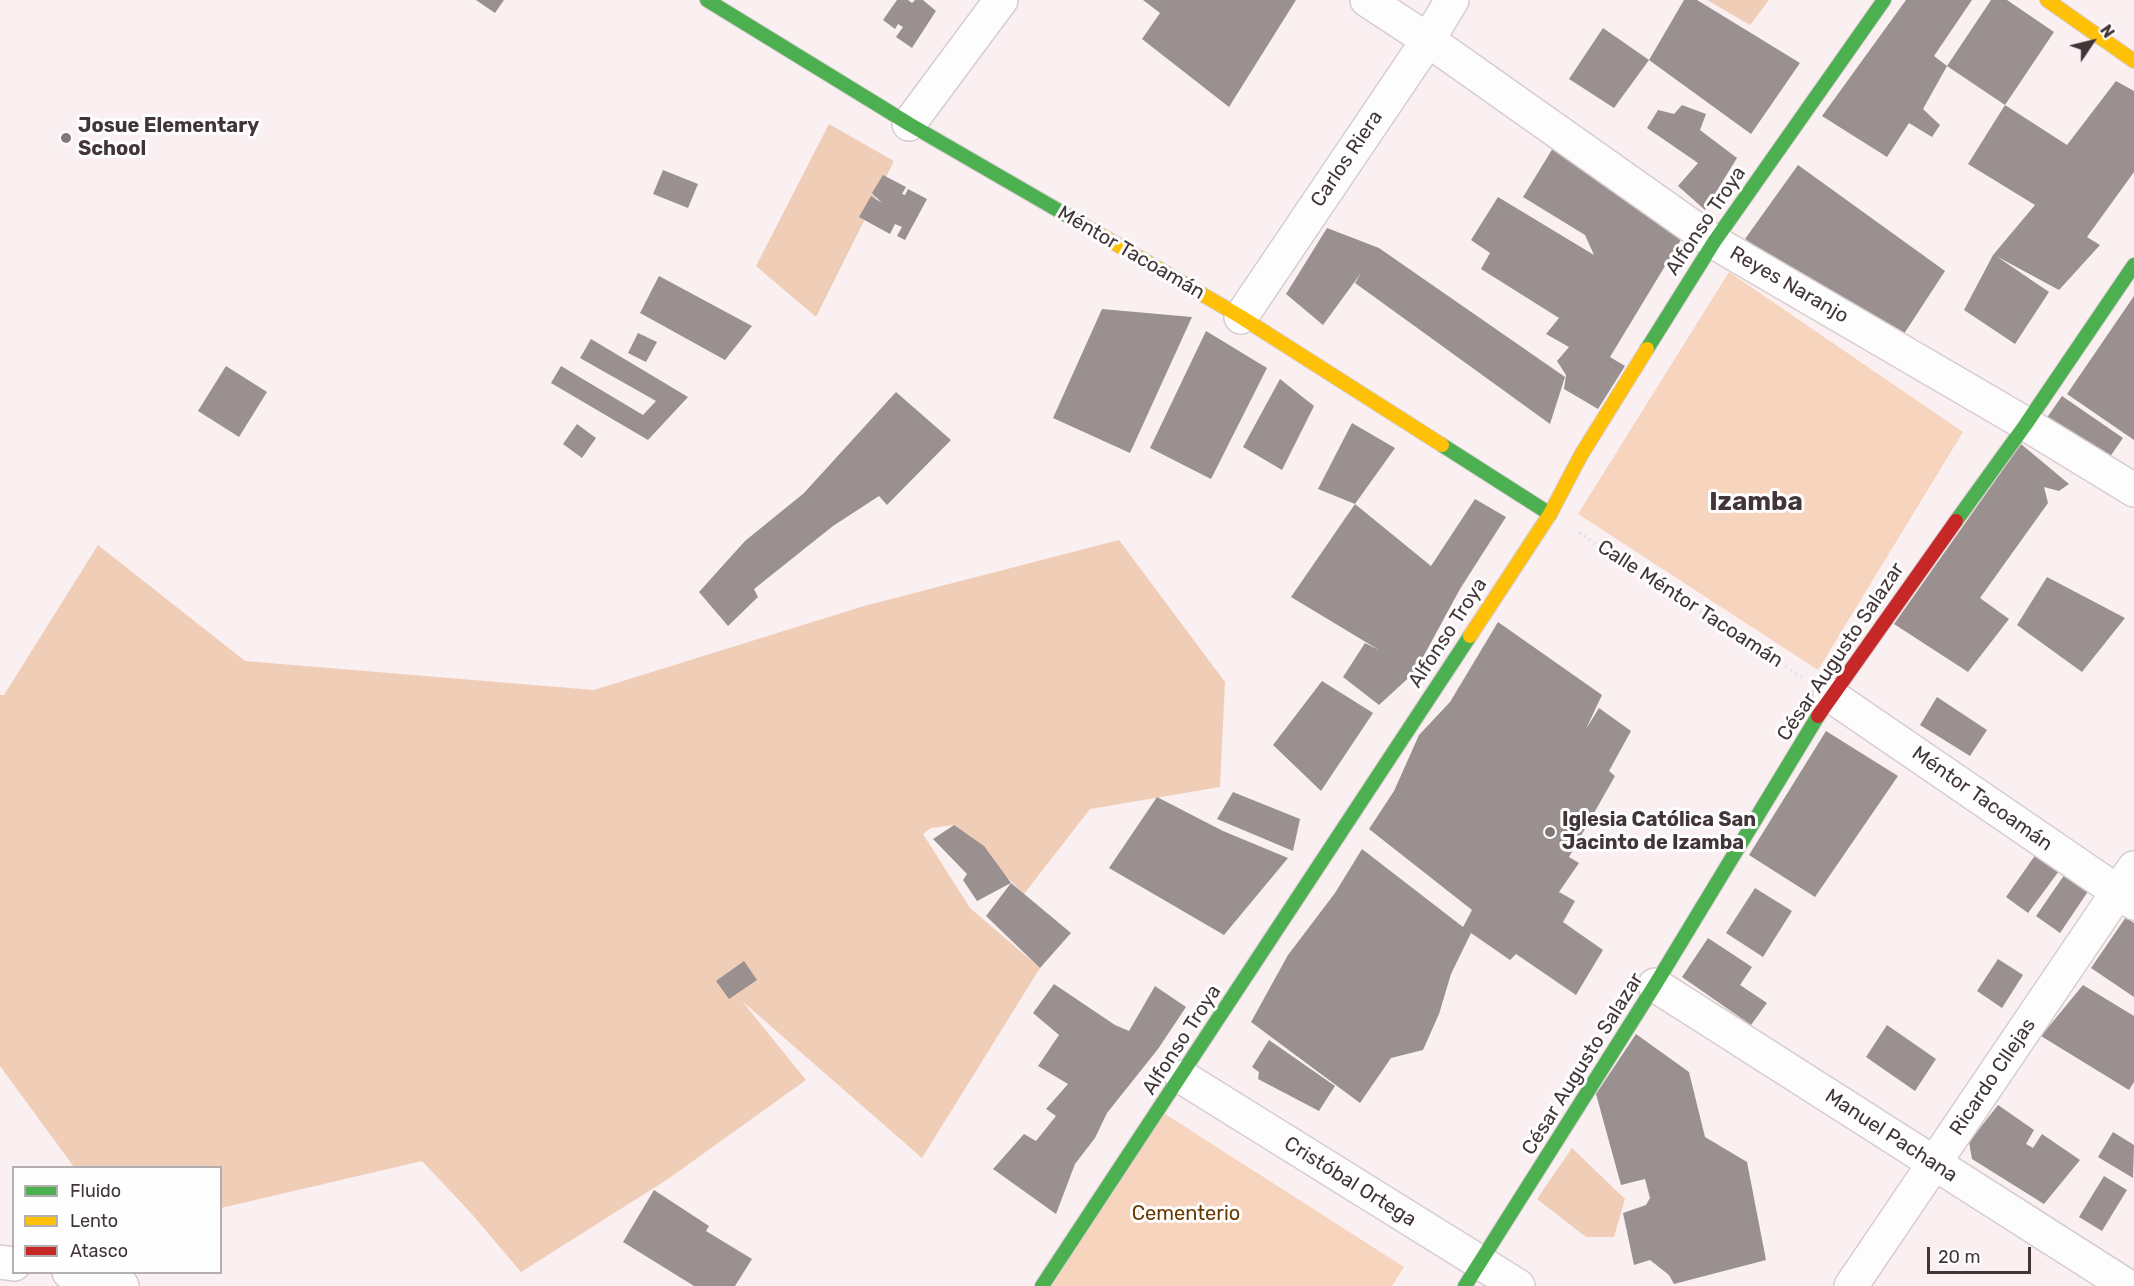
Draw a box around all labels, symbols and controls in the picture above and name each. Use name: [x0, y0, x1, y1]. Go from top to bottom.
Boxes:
north arrow: [2062, 12, 2122, 72]
text: N: [2096, 21, 2118, 42]
street label: Carlos Riera: [1306, 106, 1388, 212]
place label: Josue Elementary School: [78, 114, 259, 161]
marker: Josue Elementary School: [59, 131, 73, 145]
street label: Alfonso Troya: [1661, 162, 1751, 280]
street label: Méntor Tacoamán: [1053, 201, 1209, 305]
street label: Reyes Naranjo: [1725, 241, 1853, 329]
district label: Izamba: [1709, 486, 1803, 518]
street label: Calle Méntor Tacoamán: [1593, 535, 1787, 673]
street label: César Augusto Salazar: [1772, 558, 1910, 746]
street label: Alfonso Troya: [1404, 574, 1492, 692]
street label: Méntor Tacoamán: [1907, 742, 2057, 856]
place label: Iglesia Católica San Jacinto de Izamba: [1562, 808, 1756, 855]
marker: Iglesia Católica San Jacinto de Izamba: [1543, 825, 1557, 839]
street label: César Augusto Salazar: [1517, 969, 1649, 1159]
street label: Alfonso Troya: [1138, 981, 1226, 1099]
street label: Ricardo Cllejas: [1945, 1014, 2041, 1140]
street label: Manuel Pachana: [1820, 1084, 1962, 1188]
street label: Cristóbal Ortega: [1280, 1132, 1420, 1232]
legend: [12, 1166, 222, 1274]
text: Fluido: [70, 1180, 121, 1202]
park label: Cementerio: [1132, 1202, 1240, 1226]
text: Lento: [70, 1210, 118, 1232]
scale bar: [1930, 1235, 2034, 1273]
text: Atasco: [70, 1240, 128, 1262]
text: 20 m: [1938, 1246, 1980, 1268]

